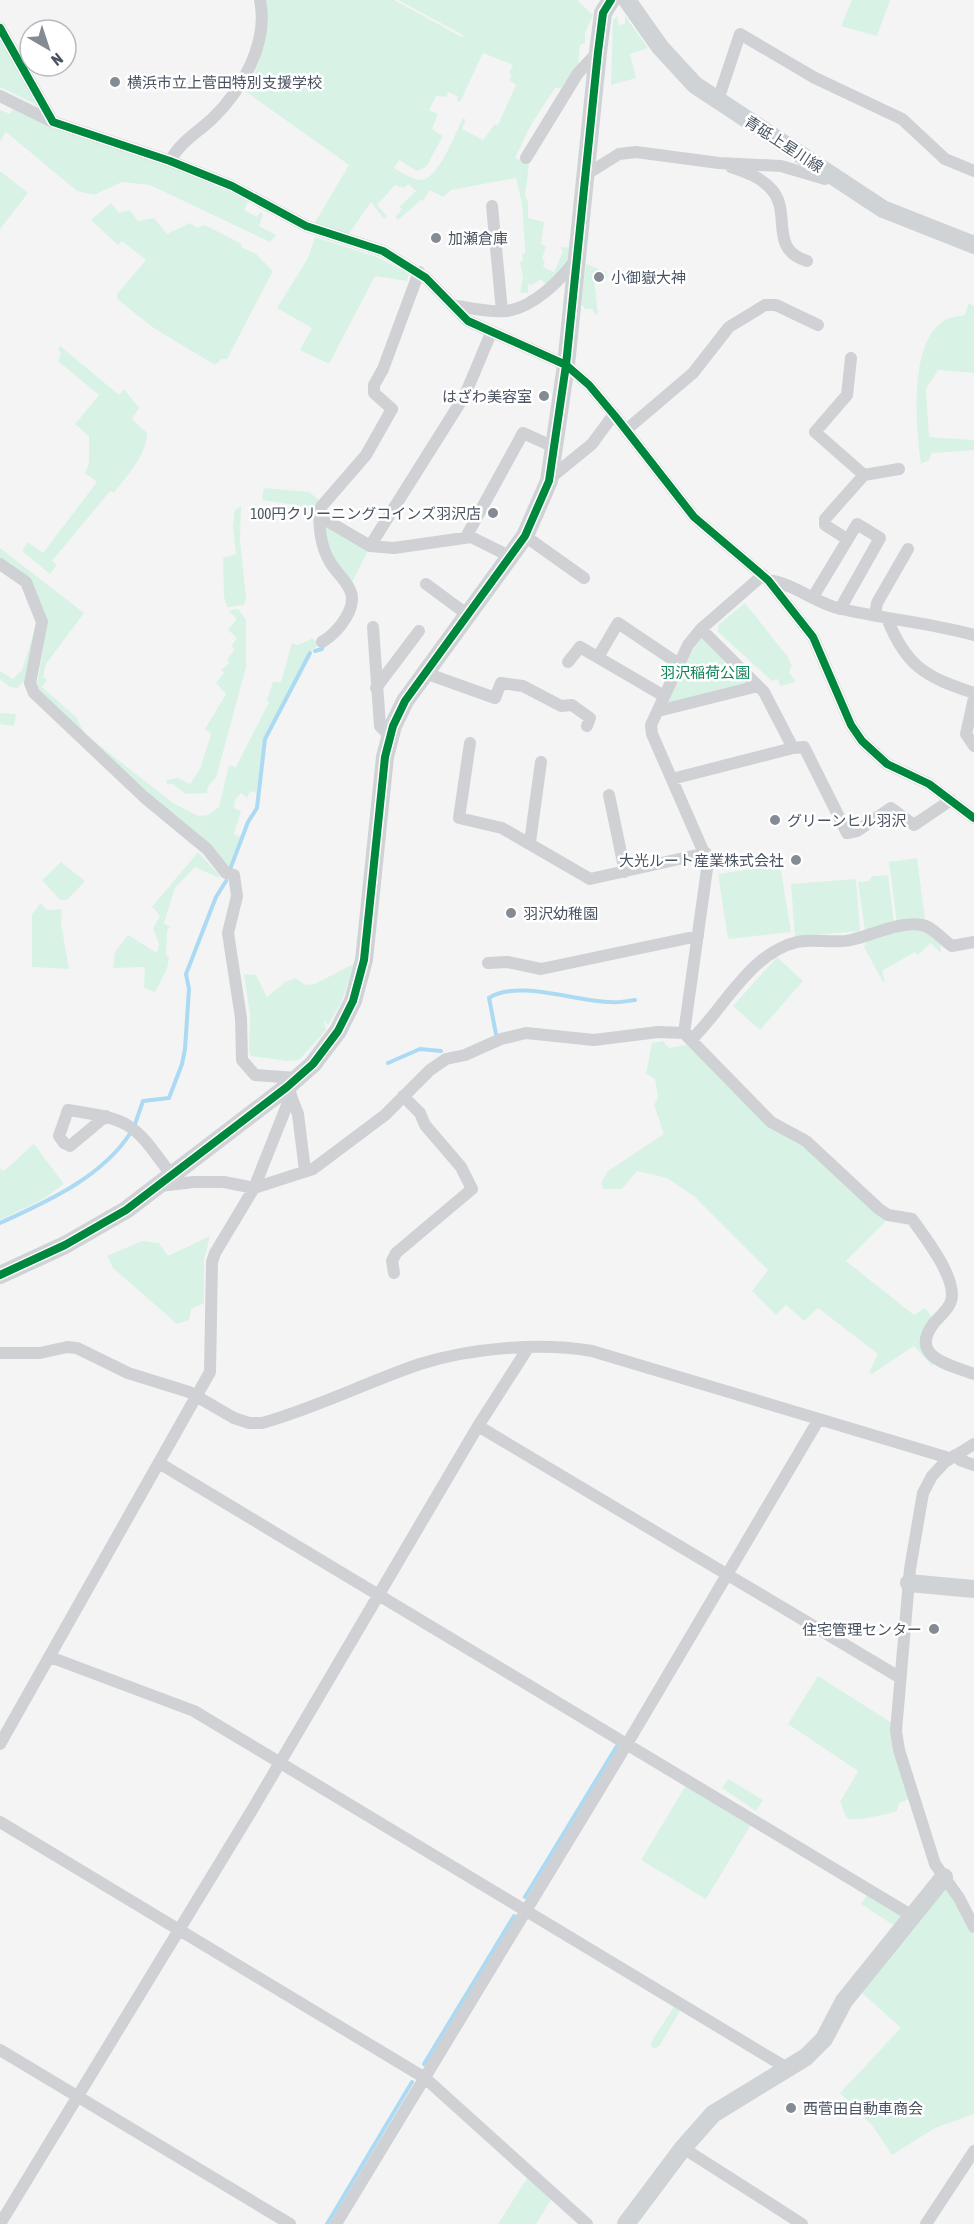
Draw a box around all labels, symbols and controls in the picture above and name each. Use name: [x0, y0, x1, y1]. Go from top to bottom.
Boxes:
north arrow: [18, 18, 78, 78]
text: N: [48, 50, 67, 70]
place label: 横浜市立上菅田特別支援学校: [127, 74, 322, 91]
marker: 横浜市立上菅田特別支援学校: [108, 75, 122, 89]
street label: 青砥上星川線: [742, 112, 826, 176]
place label: 加瀬倉庫: [448, 230, 508, 247]
marker: 加瀬倉庫: [429, 231, 443, 245]
place label: 小御嶽大神: [611, 269, 686, 286]
marker: 小御嶽大神: [592, 270, 606, 284]
place label: はざわ美容室: [442, 388, 532, 405]
marker: はざわ美容室: [537, 389, 551, 403]
place label: 100円クリーニングコインズ羽沢店: [250, 505, 481, 522]
marker: 100円クリーニングコインズ羽沢店: [486, 506, 500, 520]
park label: 羽沢稲荷公園: [660, 664, 750, 681]
place label: グリーンヒル羽沢: [787, 812, 906, 829]
marker: グリーンヒル羽沢: [768, 813, 782, 827]
place label: 大光ルート産業株式会社: [619, 852, 784, 869]
marker: 大光ルート産業株式会社: [789, 853, 803, 867]
place label: 羽沢幼稚園: [523, 905, 598, 922]
marker: 羽沢幼稚園: [504, 906, 518, 920]
place label: 住宅管理センター: [802, 1621, 922, 1638]
marker: 住宅管理センター: [927, 1622, 941, 1636]
place label: 西菅田自動車商会: [803, 2100, 923, 2117]
marker: 西菅田自動車商会: [784, 2101, 798, 2115]

